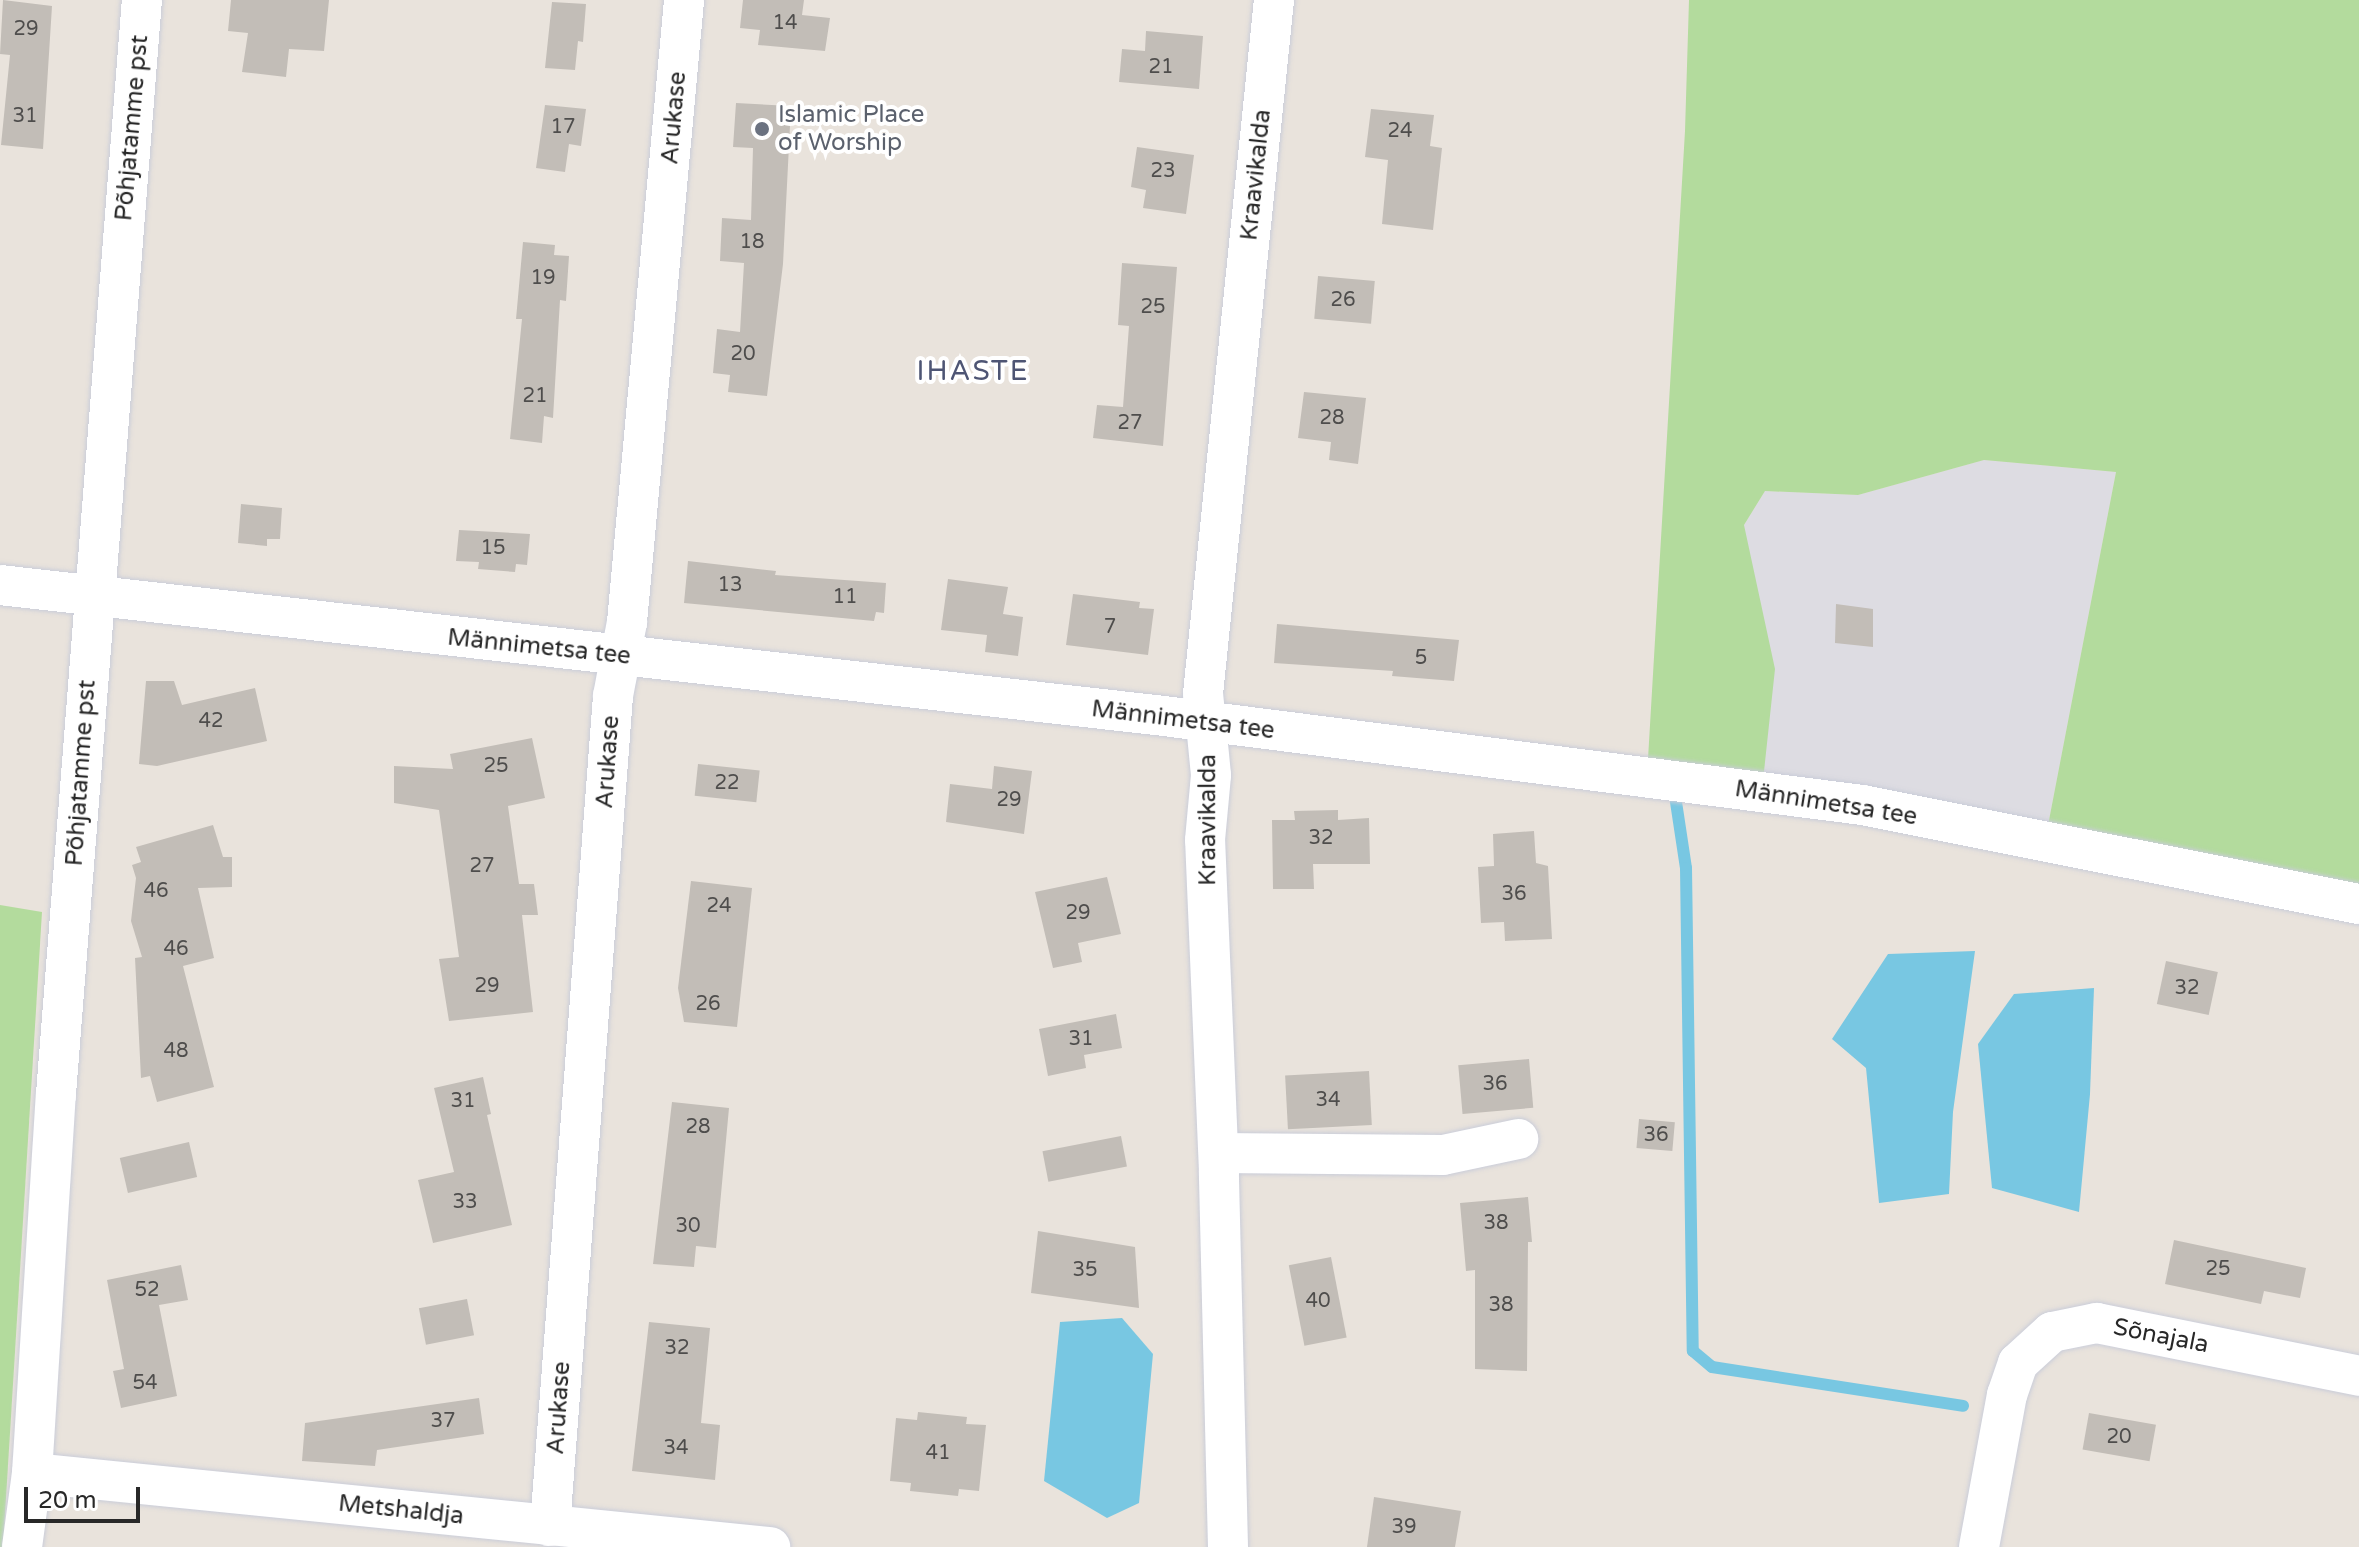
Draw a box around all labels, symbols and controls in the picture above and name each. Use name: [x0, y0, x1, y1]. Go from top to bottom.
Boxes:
house number: 14: [772, 11, 798, 35]
house number: 29: [13, 17, 39, 41]
street label: Põhjatamme pst: [110, 34, 154, 222]
house number: 21: [1148, 55, 1174, 79]
street label: Arukase: [656, 70, 692, 166]
place label: Islamic Place of Worship: [778, 101, 924, 157]
house number: 31: [12, 104, 38, 128]
street label: Kraavikalda: [1235, 108, 1277, 242]
house number: 17: [550, 115, 576, 139]
house number: 24: [1387, 119, 1413, 143]
marker: Islamic Place of Worship: [753, 120, 771, 138]
house number: 23: [1150, 159, 1176, 183]
house number: 18: [739, 230, 765, 254]
house number: 19: [530, 266, 556, 290]
house number: 26: [1330, 288, 1356, 312]
house number: 25: [1140, 295, 1166, 319]
house number: 20: [730, 342, 756, 366]
district label: IHASTE: [916, 354, 1030, 388]
house number: 21: [522, 384, 548, 408]
house number: 28: [1319, 406, 1345, 430]
house number: 27: [1117, 411, 1143, 435]
house number: 15: [480, 536, 506, 560]
house number: 13: [717, 573, 743, 597]
house number: 11: [832, 585, 858, 609]
house number: 7: [1104, 615, 1116, 639]
street label: Männimetsa tee: [446, 623, 632, 671]
house number: 5: [1415, 646, 1427, 670]
street label: Põhjatamme pst: [60, 679, 102, 867]
street label: Männimetsa tee: [1090, 694, 1276, 746]
house number: 42: [198, 709, 224, 733]
street label: Arukase: [590, 715, 626, 809]
house number: 25: [483, 754, 509, 778]
street label: Kraavikalda: [1194, 754, 1222, 886]
house number: 22: [714, 771, 740, 795]
street label: Männimetsa tee: [1733, 774, 1919, 832]
house number: 29: [996, 788, 1022, 812]
house number: 32: [1308, 826, 1334, 850]
house number: 27: [469, 854, 495, 878]
house number: 46: [143, 879, 169, 903]
house number: 36: [1501, 882, 1527, 906]
house number: 24: [706, 894, 732, 918]
house number: 29: [1065, 901, 1091, 925]
house number: 46: [163, 937, 189, 961]
house number: 29: [474, 974, 500, 998]
house number: 32: [2174, 976, 2200, 1000]
house number: 26: [695, 992, 721, 1016]
house number: 31: [1068, 1027, 1094, 1051]
house number: 48: [163, 1039, 189, 1063]
house number: 36: [1482, 1072, 1508, 1096]
house number: 34: [1315, 1088, 1341, 1112]
house number: 31: [450, 1089, 476, 1113]
house number: 28: [685, 1115, 711, 1139]
house number: 36: [1643, 1123, 1669, 1147]
house number: 33: [452, 1190, 478, 1214]
house number: 38: [1483, 1211, 1509, 1235]
house number: 30: [675, 1214, 701, 1238]
house number: 25: [2205, 1257, 2231, 1281]
house number: 35: [1072, 1258, 1098, 1282]
house number: 52: [134, 1278, 160, 1302]
house number: 40: [1305, 1289, 1331, 1313]
house number: 38: [1488, 1293, 1514, 1317]
street label: Sõnajala: [2111, 1313, 2211, 1359]
house number: 32: [664, 1336, 690, 1360]
street label: Arukase: [541, 1361, 577, 1455]
house number: 54: [132, 1371, 158, 1395]
house number: 37: [430, 1409, 456, 1433]
house number: 20: [2106, 1425, 2132, 1449]
house number: 34: [663, 1436, 689, 1460]
house number: 41: [925, 1441, 951, 1465]
scale bar: [28, 1471, 144, 1521]
text: 20 m: [38, 1486, 96, 1515]
street label: Metshaldja: [337, 1489, 465, 1531]
house number: 39: [1391, 1515, 1417, 1539]

